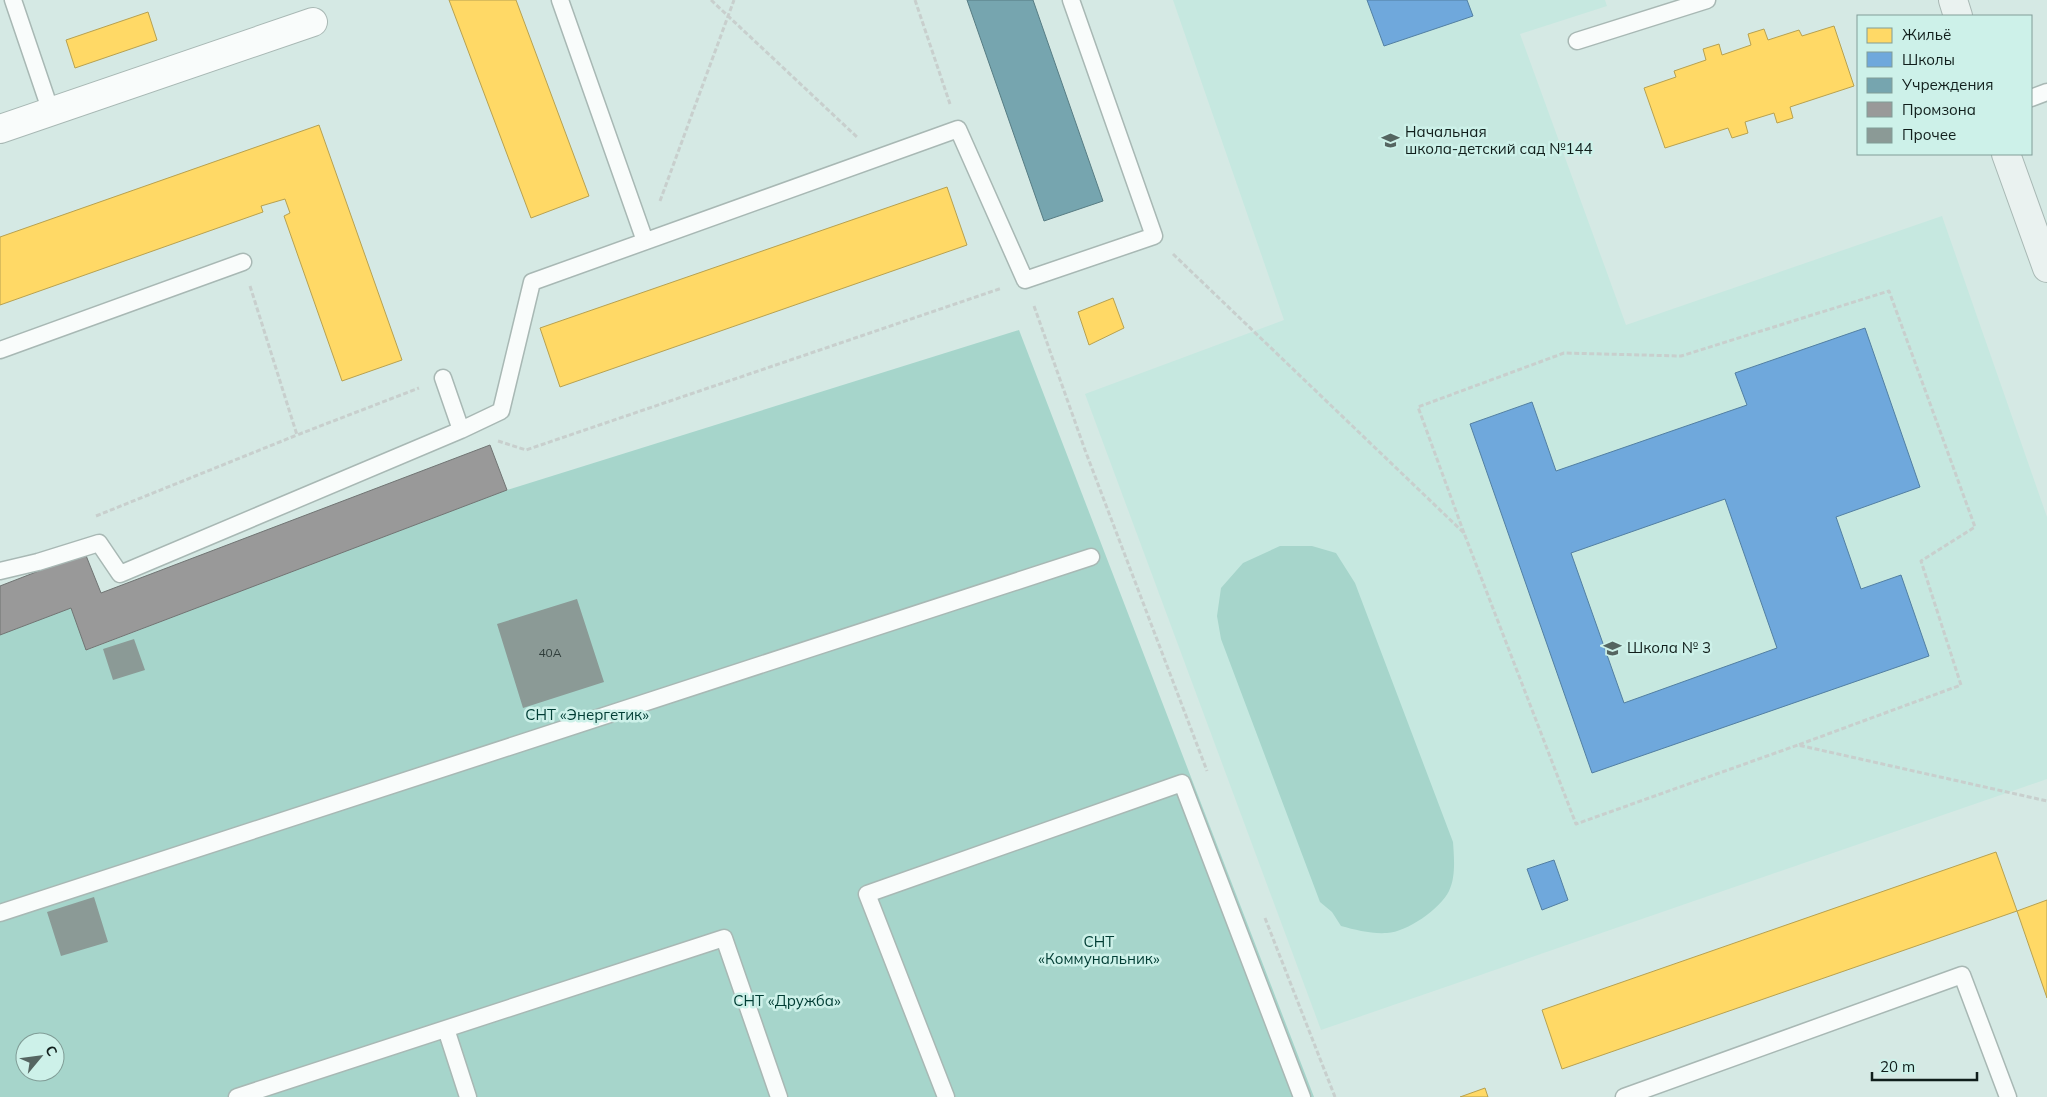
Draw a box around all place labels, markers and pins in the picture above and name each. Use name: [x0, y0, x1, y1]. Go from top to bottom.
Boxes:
place label: Начальная школа-детский сад №144: [1405, 122, 1593, 158]
school or university icon: Начальная школа-детский сад №144: [1381, 131, 1401, 151]
school or university icon: Школа № 3: [1603, 638, 1623, 658]
place label: Школа № 3: [1627, 638, 1711, 657]

